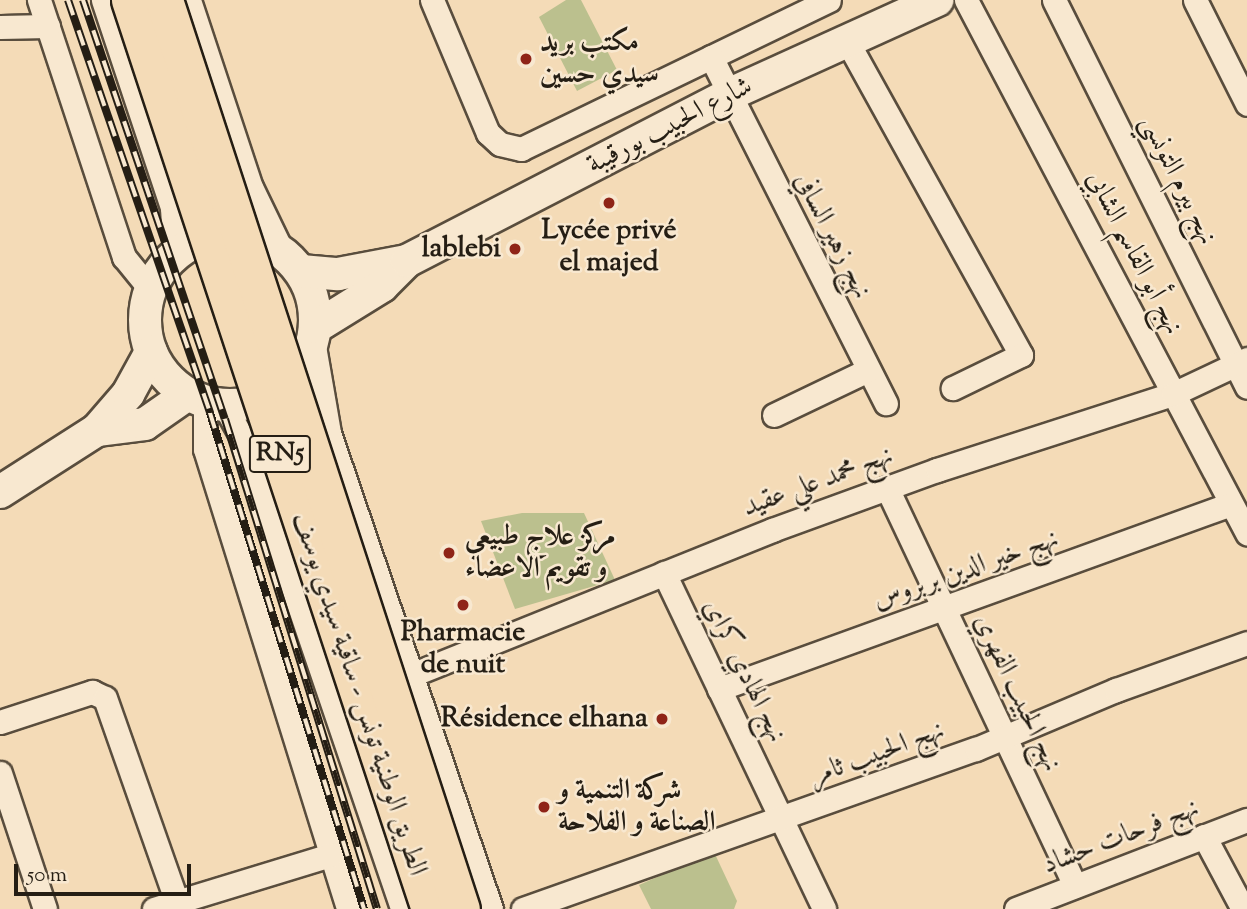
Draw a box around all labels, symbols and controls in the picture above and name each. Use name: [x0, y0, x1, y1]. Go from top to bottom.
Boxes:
place label: مكتب بريد سيدي حسين: [540, 26, 659, 92]
marker: مكتب بريد سيدي حسين: [518, 51, 534, 67]
street label: شارع الحبيب بورقيبة: [582, 70, 758, 182]
street label: نهج بيرم التونسي: [1132, 110, 1224, 250]
street label: نهج أبو القاسم الشابي: [1078, 165, 1190, 341]
street label: نهج زهير السافي: [786, 167, 878, 305]
marker: Lycée privé el majed: [601, 195, 617, 211]
place label: Lycée privé el majed: [542, 214, 676, 280]
place label: lablebi: [422, 232, 501, 266]
marker: lablebi: [507, 241, 523, 257]
road number: RN5: [248, 432, 312, 476]
street label: نهج محمد علي عقيد: [738, 439, 898, 525]
street label: الطريق الوطنية تونس - ساقية سيدي يوسف: [284, 508, 434, 880]
place label: مركز علاج طبيعي و تقويم الاعضاء: [465, 520, 615, 586]
street label: نهج خير الدين بربروس: [869, 522, 1063, 618]
marker: مركز علاج طبيعي و تقويم الاعضاء: [439, 543, 459, 563]
street label: نهج الهادي كراي: [695, 594, 793, 748]
marker: Pharmacie de nuit: [455, 597, 471, 613]
street label: نهج الحبيب الفهري: [966, 609, 1068, 777]
place label: Pharmacie de nuit: [401, 616, 525, 682]
place label: Résidence elhana: [441, 702, 648, 736]
marker: Résidence elhana: [654, 711, 670, 727]
street label: نهج الحبيب ثامر: [805, 714, 949, 794]
place label: شركة التنمية و الصناعة و الفلاحة: [558, 774, 716, 840]
street label: نهج فرحات حشاد: [1038, 792, 1204, 882]
marker: شركة التنمية و الصناعة و الفلاحة: [536, 799, 552, 815]
scale bar: [18, 850, 194, 894]
text: 50 m: [27, 861, 67, 891]

